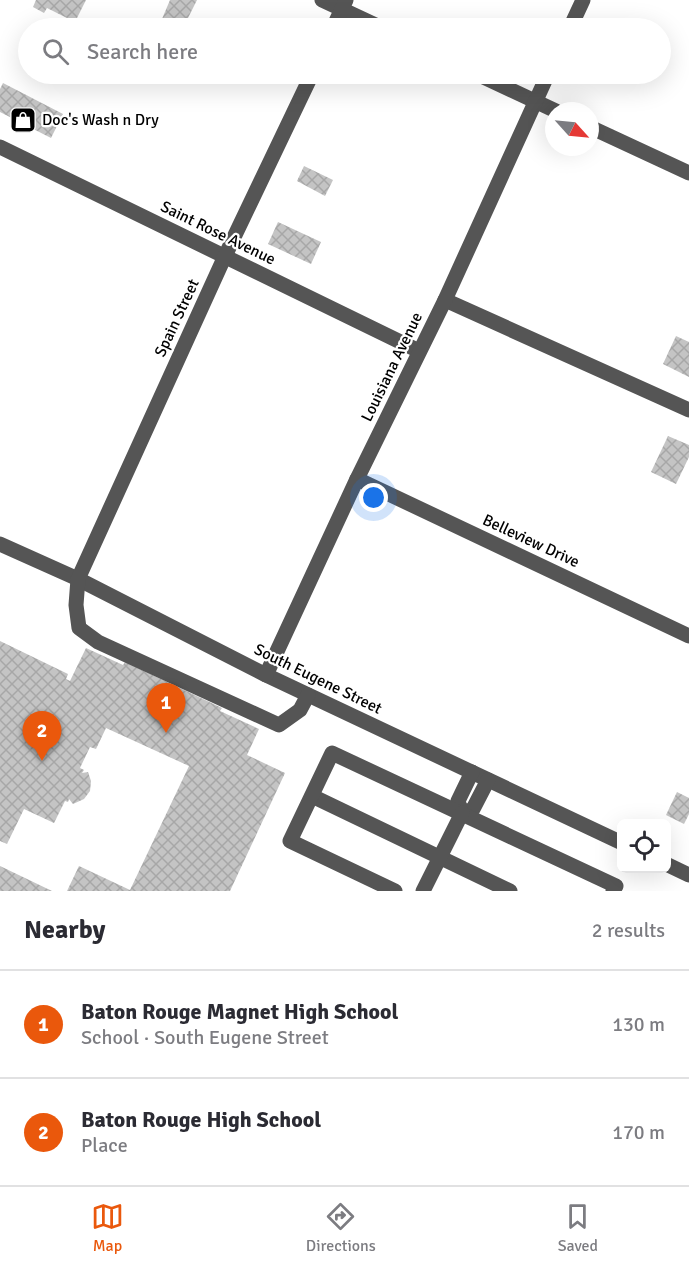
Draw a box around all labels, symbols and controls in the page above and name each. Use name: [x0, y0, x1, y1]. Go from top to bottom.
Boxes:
search box: [18, 18, 671, 84]
icon: search: [39, 35, 72, 68]
text: Search here: [87, 38, 198, 65]
north arrow: [545, 102, 599, 156]
shop icon: Doc's Wash n Dry: [8, 105, 38, 135]
place label: Doc's Wash n Dry: [42, 110, 159, 130]
street label: Saint Rose Avenue: [157, 197, 279, 269]
street label: Spain Street: [150, 275, 204, 360]
street label: Louisiana Avenue: [357, 309, 427, 425]
your location: [359, 483, 388, 512]
street label: Belleview Drive: [479, 510, 583, 572]
street label: South Eugene Street: [251, 639, 386, 719]
pin: 1: [146, 684, 186, 733]
pin: 2: [22, 712, 62, 761]
map controls: [617, 819, 671, 873]
button: locate: [617, 819, 671, 873]
text: Nearby: [24, 914, 105, 946]
text: 2 results: [592, 918, 665, 943]
text: Baton Rouge Magnet High School: [81, 998, 398, 1025]
text: 1: [38, 1012, 49, 1037]
text: 130 m: [612, 1012, 665, 1037]
text: School · South Eugene Street: [81, 1025, 329, 1050]
text: Baton Rouge High School: [81, 1106, 321, 1133]
text: 2: [38, 1120, 49, 1145]
text: 170 m: [612, 1120, 665, 1145]
text: Place: [81, 1133, 128, 1158]
tab: Map: [91, 1200, 124, 1256]
tab: Directions: [306, 1200, 376, 1256]
tab: Saved: [558, 1200, 598, 1256]

